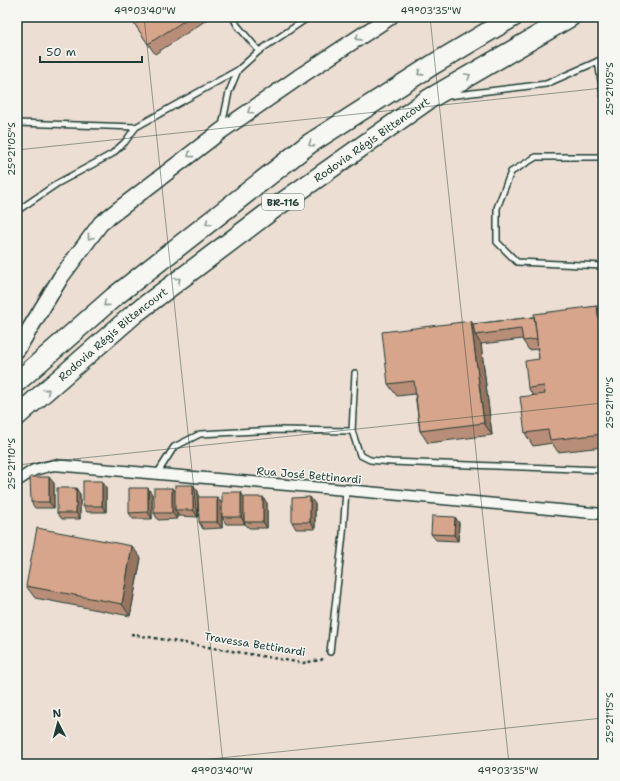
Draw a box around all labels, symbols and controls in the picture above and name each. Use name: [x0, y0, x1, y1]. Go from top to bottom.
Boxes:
text: 49°03'40"W: [114, 4, 176, 17]
text: 49°03'35"W: [401, 4, 462, 17]
one-way arrow: [355, 33, 362, 41]
scale bar: [40, 38, 142, 64]
text: 50 m: [46, 44, 76, 60]
text: 25°21'05"S: [603, 62, 616, 116]
one-way arrow: [417, 68, 424, 76]
one-way arrow: [463, 74, 471, 81]
street label: Rodovia Régis Bittencourt: [311, 94, 433, 186]
one-way arrow: [247, 106, 254, 114]
text: 25°21'05"S: [5, 122, 18, 176]
one-way arrow: [308, 139, 315, 146]
one-way arrow: [188, 150, 195, 157]
road number: BR-116: [262, 194, 304, 210]
one-way arrow: [206, 219, 213, 226]
one-way arrow: [88, 232, 95, 239]
one-way arrow: [174, 278, 181, 285]
street label: Rodovia Régis Bittencourt: [55, 284, 171, 385]
one-way arrow: [103, 299, 111, 306]
text: 25°21'10"S: [603, 377, 616, 429]
one-way arrow: [42, 388, 50, 396]
text: 25°21'10"S: [5, 438, 18, 490]
street label: Rua José Bettinardi: [256, 463, 362, 488]
street label: Travessa Bettinardi: [203, 629, 307, 660]
text: 25°21'15"S: [603, 692, 616, 743]
north arrow: [38, 703, 78, 743]
text: N: [52, 706, 62, 721]
text: 49°03'40"W: [191, 764, 253, 777]
text: 49°03'35"W: [478, 764, 539, 777]

